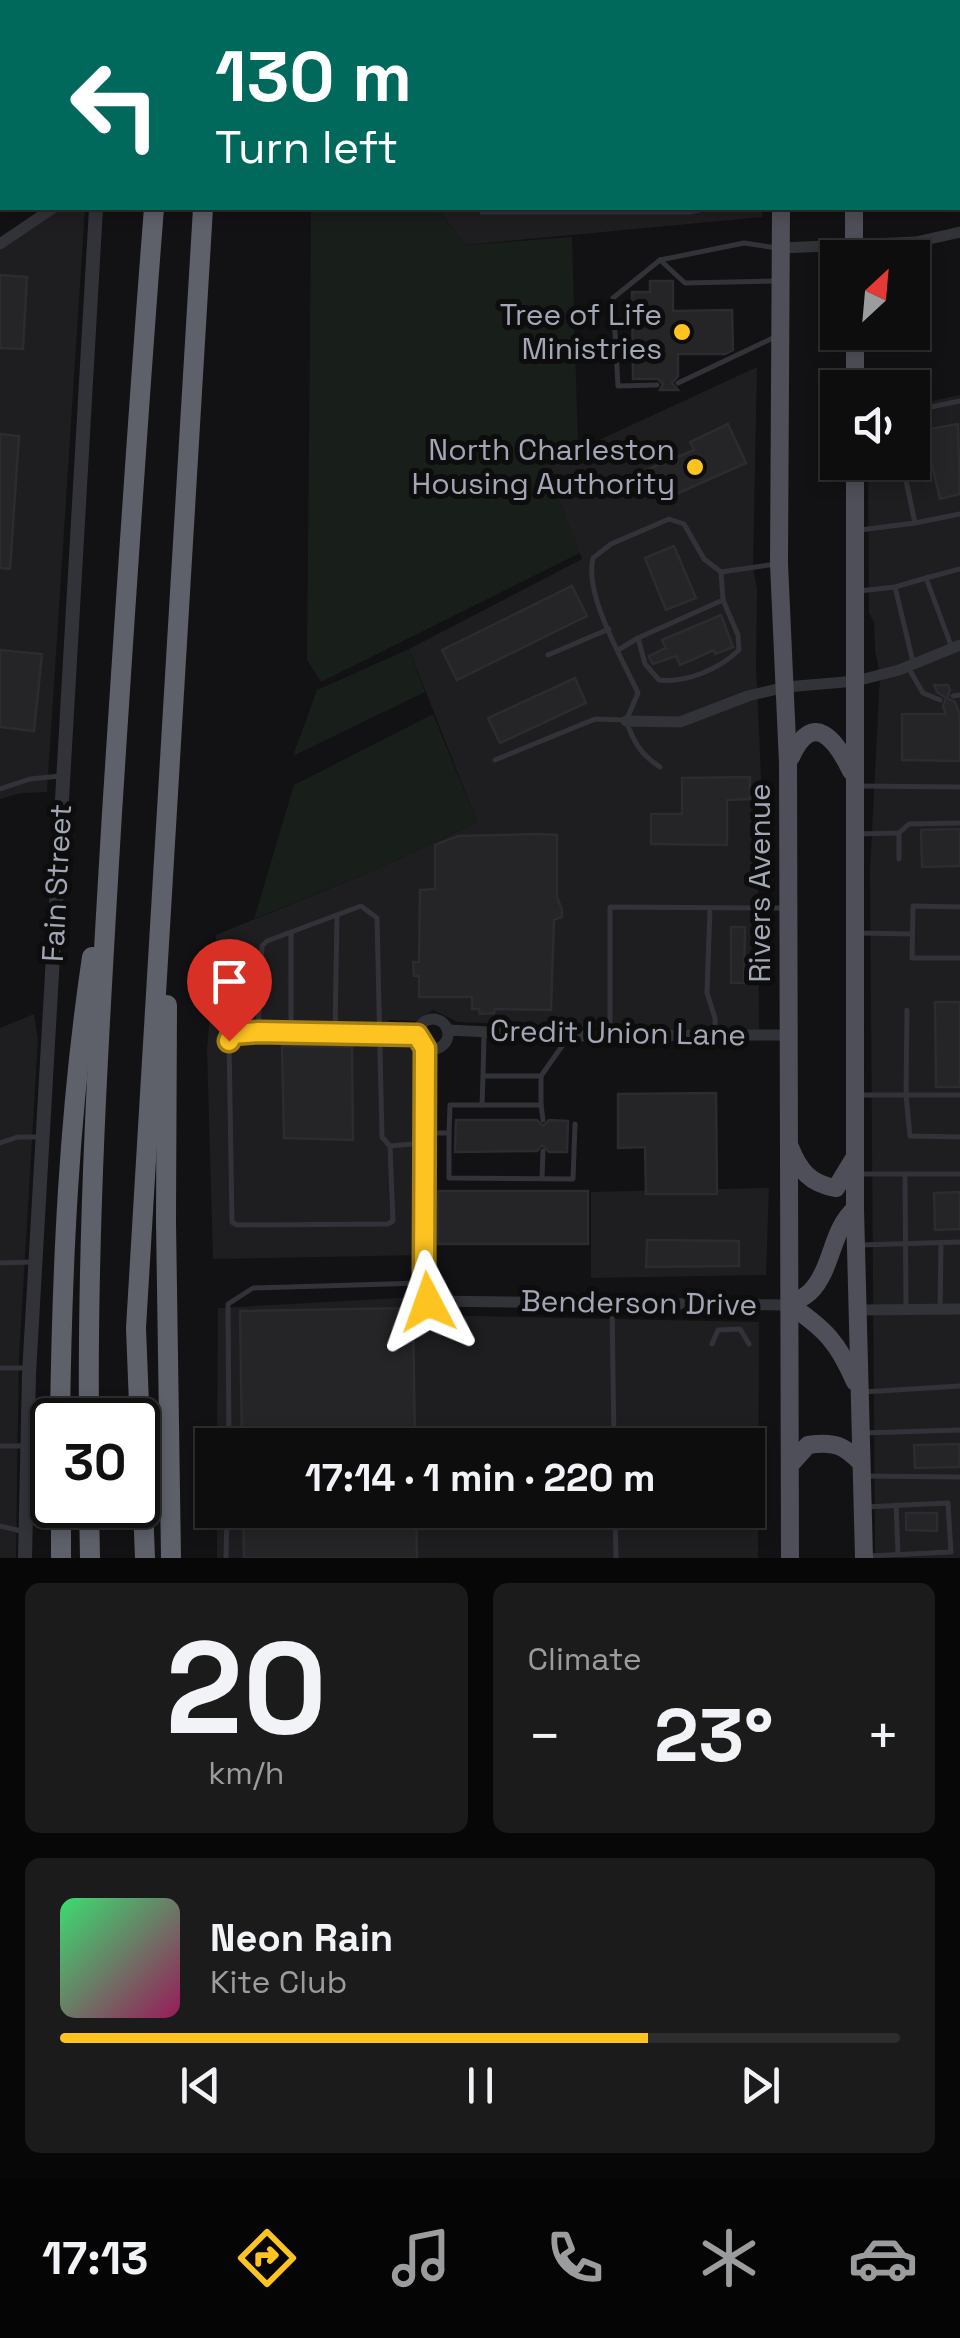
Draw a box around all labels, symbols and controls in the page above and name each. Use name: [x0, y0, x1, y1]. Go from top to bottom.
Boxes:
text: 130 m: [215, 32, 412, 121]
icon: left: [50, 40, 180, 170]
text: Turn left: [215, 119, 398, 176]
north arrow: [820, 240, 930, 350]
map controls: [820, 240, 930, 480]
place label: Tree of Life Ministries: [500, 295, 662, 368]
marker: Tree of Life Ministries: [671, 321, 693, 343]
button: sound: [820, 370, 930, 480]
place label: North Charleston Housing Authority: [411, 430, 675, 503]
marker: North Charleston Housing Authority: [684, 456, 706, 478]
street label: Rivers Avenue: [740, 783, 779, 983]
street label: Fain Street: [33, 803, 80, 963]
pin: [187, 939, 272, 1042]
icon: arrive: [202, 954, 257, 1009]
street label: Credit Union Lane: [490, 1011, 746, 1054]
position arrow: [376, 1250, 480, 1354]
street label: Benderson Drive: [520, 1281, 758, 1324]
speed limit sign: 30: [30, 1398, 160, 1528]
text: 17:14 · 1 min · 220 m: [305, 1454, 655, 1502]
text: 20: [166, 1605, 327, 1771]
text: Climate: [528, 1639, 642, 1679]
text: 23°: [654, 1687, 774, 1783]
text: −: [528, 1701, 562, 1771]
text: +: [866, 1701, 900, 1771]
text: km/h: [208, 1753, 284, 1793]
text: Neon Rain: [210, 1914, 393, 1962]
text: Kite Club: [210, 1962, 347, 2002]
icon: previous: [173, 2058, 228, 2113]
icon: pause: [453, 2058, 508, 2113]
icon: next: [733, 2058, 788, 2113]
icon: directions: [232, 2223, 302, 2293]
icon: music: [386, 2223, 456, 2293]
icon: phone: [540, 2223, 610, 2293]
icon: climate: [694, 2223, 764, 2293]
icon: car: [848, 2223, 918, 2293]
text: 17:13: [42, 2230, 148, 2287]

